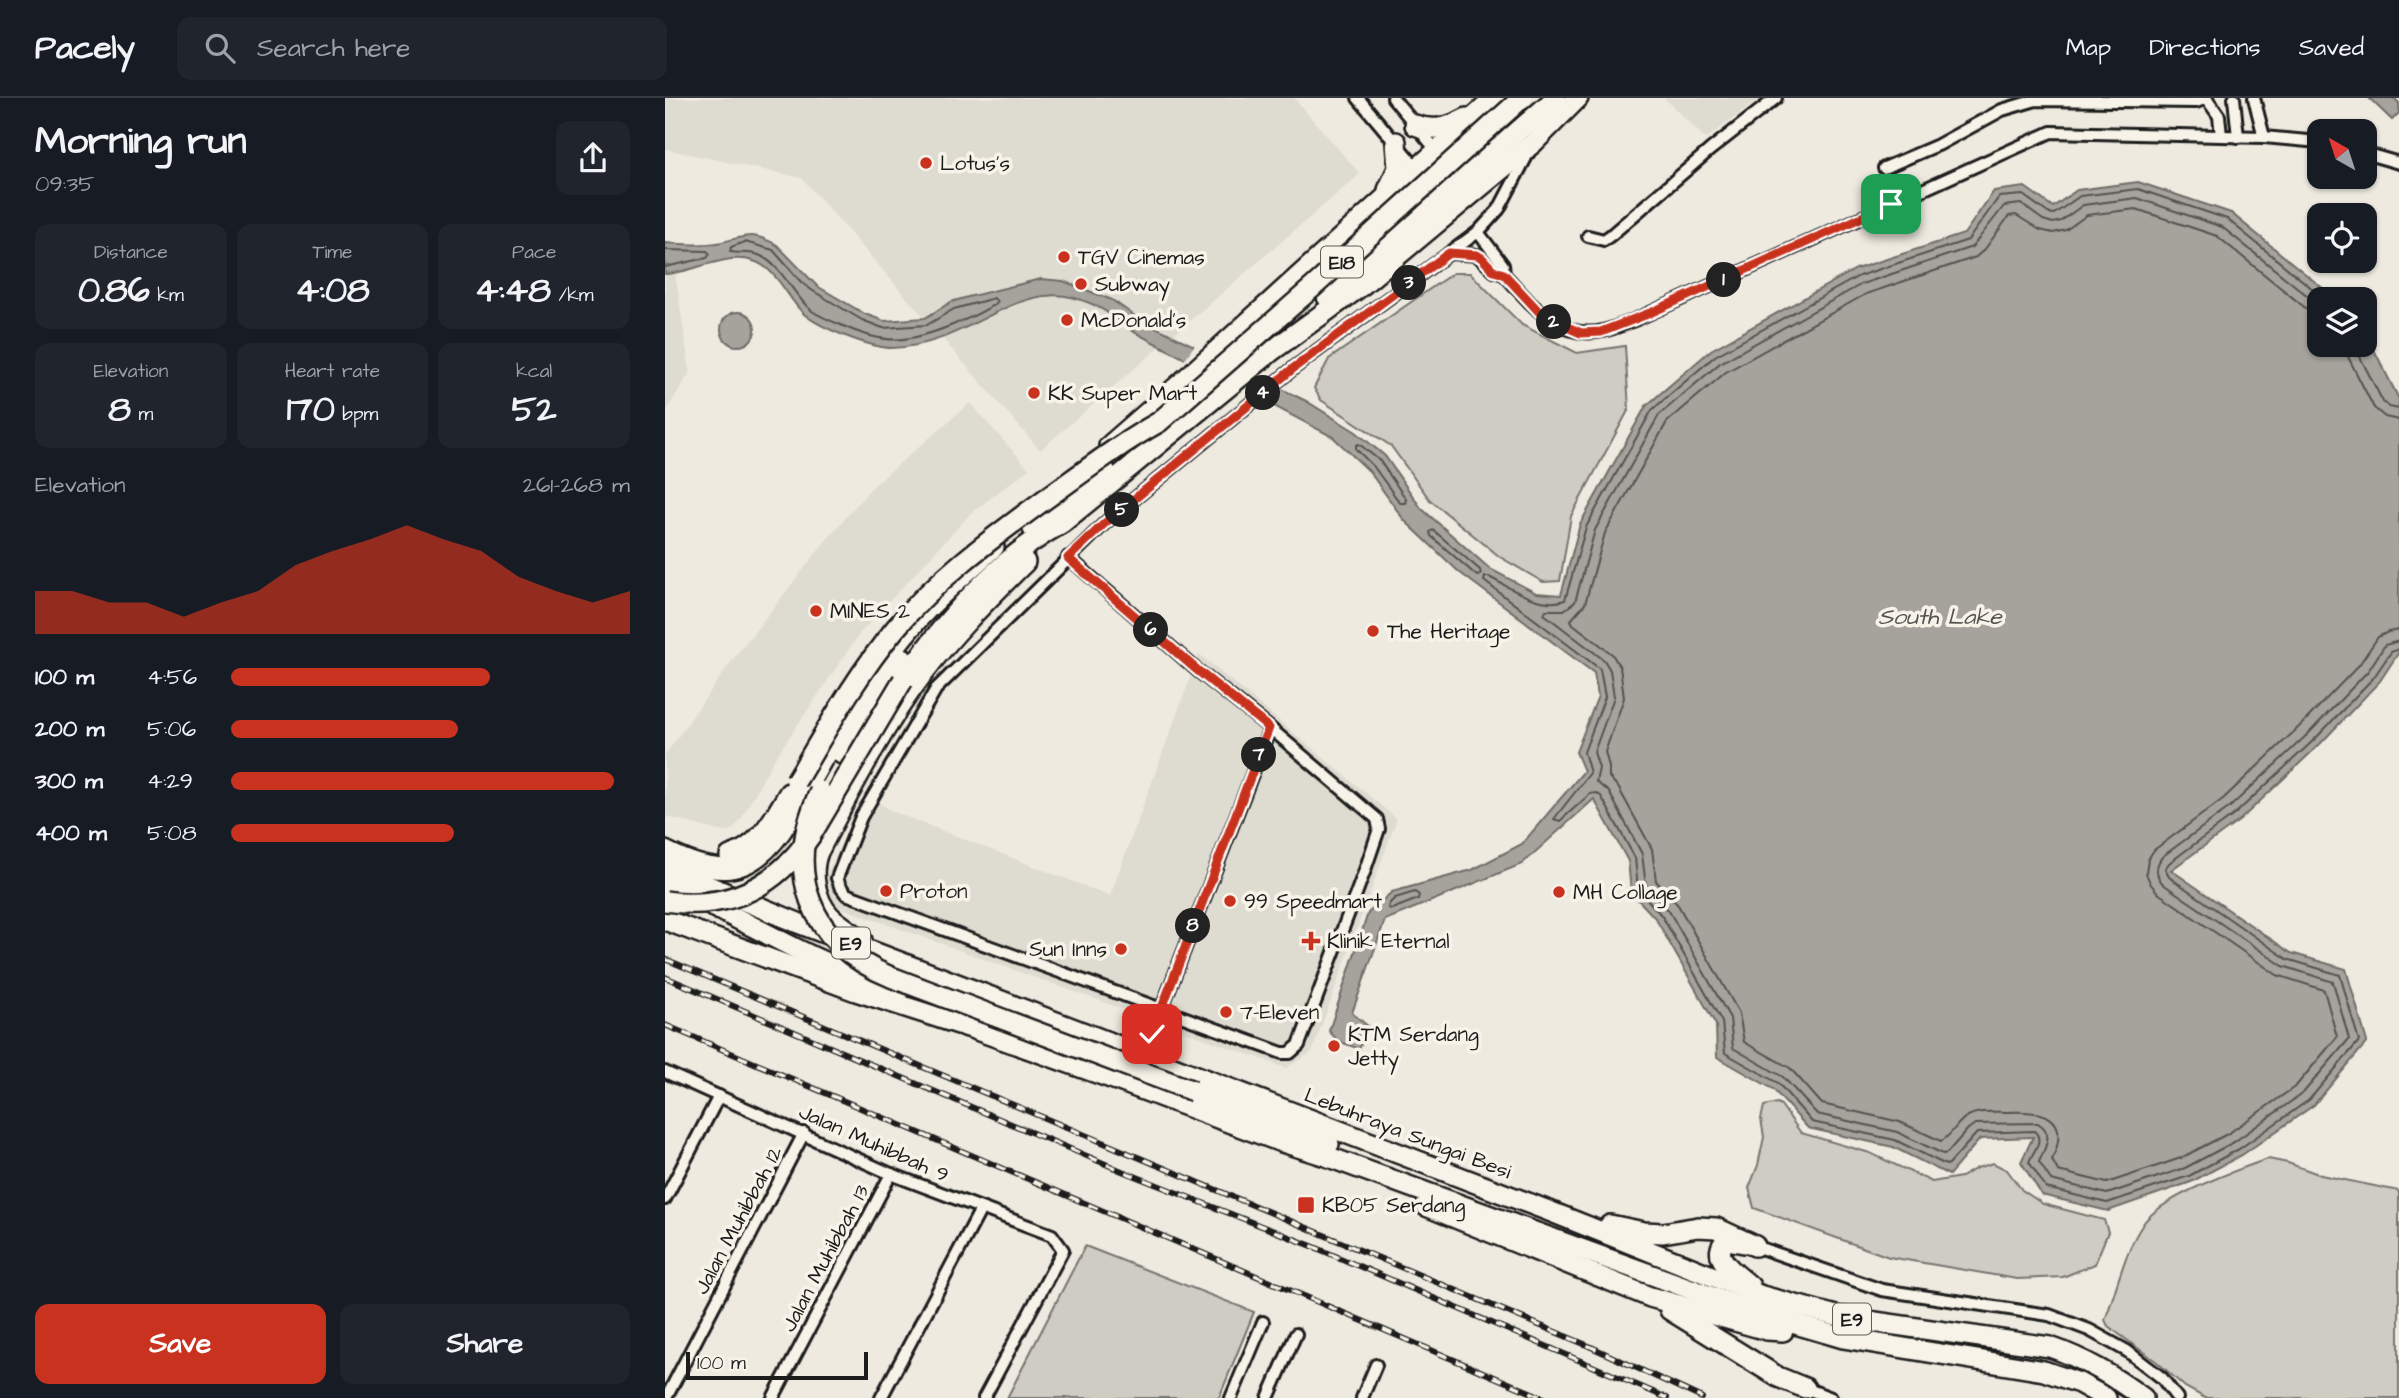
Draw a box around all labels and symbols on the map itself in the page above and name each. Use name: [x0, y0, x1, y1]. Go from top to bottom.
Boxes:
north arrow: [2307, 119, 2377, 189]
place label: Lotus's: [940, 149, 1010, 178]
marker: Lotus's: [918, 155, 934, 171]
pin: [1861, 174, 1921, 234]
place label: TGV Cinemas: [1078, 243, 1205, 272]
road number: E18: [1321, 246, 1363, 278]
marker: TGV Cinemas: [1056, 249, 1072, 265]
pin: 1: [1707, 262, 1741, 298]
pin: 3: [1391, 266, 1427, 300]
place label: Subway: [1095, 270, 1171, 301]
marker: Subway: [1073, 276, 1089, 292]
pin: 2: [1537, 304, 1571, 340]
place label: McDonald's: [1081, 306, 1186, 335]
marker: McDonald's: [1059, 312, 1075, 328]
pin: 4: [1245, 376, 1281, 410]
place label: KK Super Mart: [1048, 379, 1198, 409]
marker: KK Super Mart: [1026, 385, 1042, 401]
pin: 5: [1105, 492, 1140, 528]
place label: MINES 2: [830, 597, 910, 626]
water label: South Lake: [1878, 601, 2003, 633]
marker: MINES 2: [808, 603, 824, 619]
pin: 6: [1133, 612, 1169, 648]
place label: The Heritage: [1387, 617, 1510, 648]
marker: The Heritage: [1365, 623, 1381, 639]
pin: 7: [1241, 738, 1277, 772]
place label: Proton: [900, 877, 968, 906]
place label: MH Collage: [1573, 878, 1678, 909]
marker: Proton: [878, 883, 894, 899]
marker: MH Collage: [1551, 884, 1567, 900]
place label: 99 Speedmart: [1244, 887, 1383, 917]
marker: 99 Speedmart: [1222, 893, 1238, 909]
pin: 8: [1175, 908, 1211, 944]
place label: Klinik Eternal: [1327, 927, 1450, 956]
road number: E9: [832, 928, 870, 958]
marker: Klinik Eternal: [1301, 931, 1321, 951]
place label: Sun Inns: [1029, 935, 1107, 964]
marker: Sun Inns: [1113, 941, 1129, 957]
place label: 7-Eleven: [1240, 998, 1319, 1027]
pin: [1122, 1004, 1182, 1064]
marker: 7-Eleven: [1218, 1004, 1234, 1020]
place label: KTM Serdang Jetty: [1348, 1020, 1479, 1075]
marker: KTM Serdang Jetty: [1326, 1038, 1342, 1054]
street label: Lebuhraya Sungai Besi: [1299, 1081, 1515, 1188]
street label: Jalan Muhibbah 9: [794, 1097, 953, 1190]
street label: Jalan Muhibbah 12: [687, 1141, 790, 1299]
street label: Jalan Muhibbah 13: [774, 1179, 877, 1337]
place label: KB05 Serdang: [1322, 1191, 1466, 1222]
marker: KB05 Serdang: [1296, 1195, 1316, 1215]
road number: E9: [1833, 1303, 1871, 1334]
scale bar: [686, 1349, 868, 1381]

